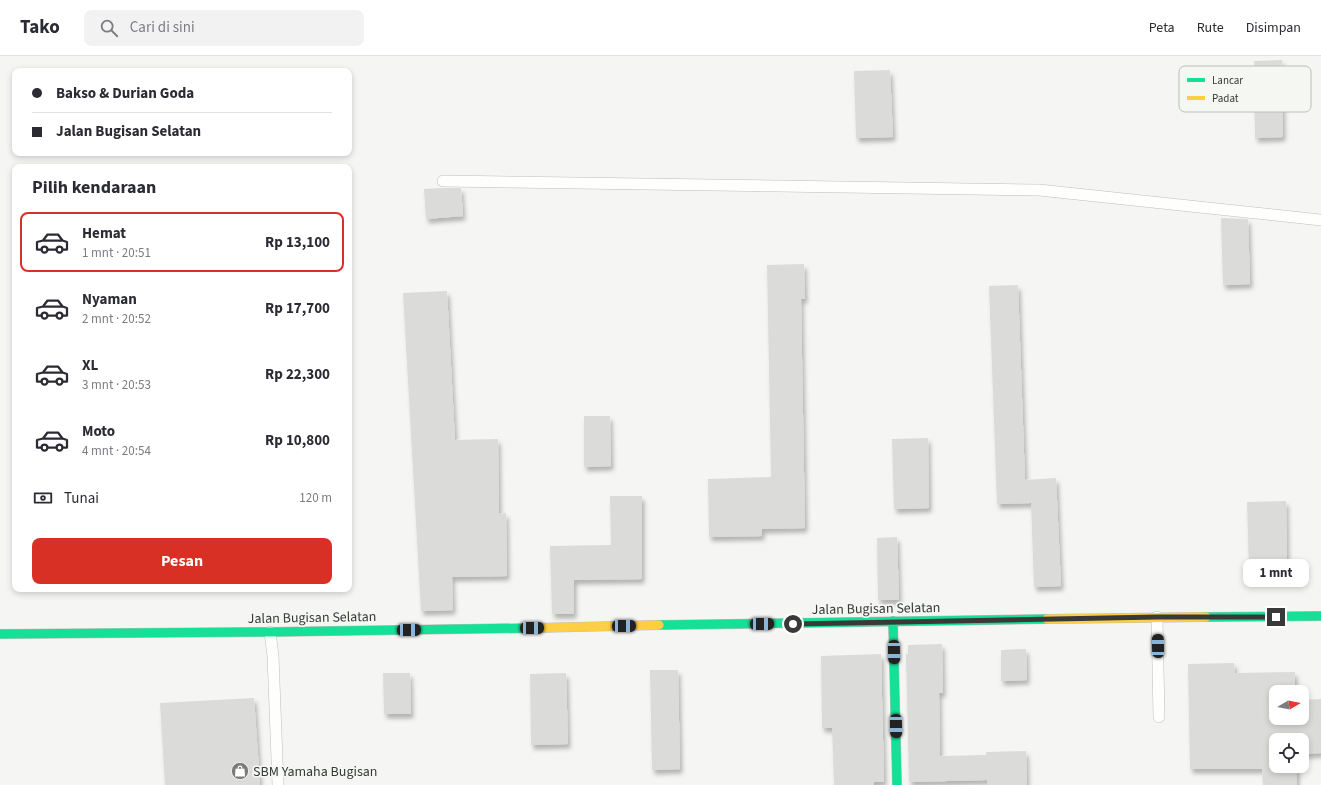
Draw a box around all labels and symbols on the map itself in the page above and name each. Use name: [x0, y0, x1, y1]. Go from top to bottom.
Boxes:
legend: [1179, 66, 1311, 112]
text: Lancar: [1212, 73, 1243, 88]
text: Padat: [1212, 91, 1239, 106]
callout: 1 mnt: [1243, 559, 1309, 587]
street label: Jalan Bugisan Selatan: [812, 598, 940, 620]
street label: Jalan Bugisan Selatan: [248, 607, 376, 629]
route end: [1267, 608, 1285, 626]
route start: [784, 615, 802, 633]
car: [750, 618, 774, 630]
car: [612, 620, 636, 632]
car: [520, 622, 544, 634]
car: [397, 624, 421, 636]
car: [1152, 634, 1164, 658]
car: [888, 640, 900, 664]
north arrow: [1269, 685, 1309, 725]
car: [890, 714, 902, 738]
shop icon: SBM Yamaha Bugisan: [230, 761, 250, 781]
place label: SBM Yamaha Bugisan: [253, 762, 378, 782]

